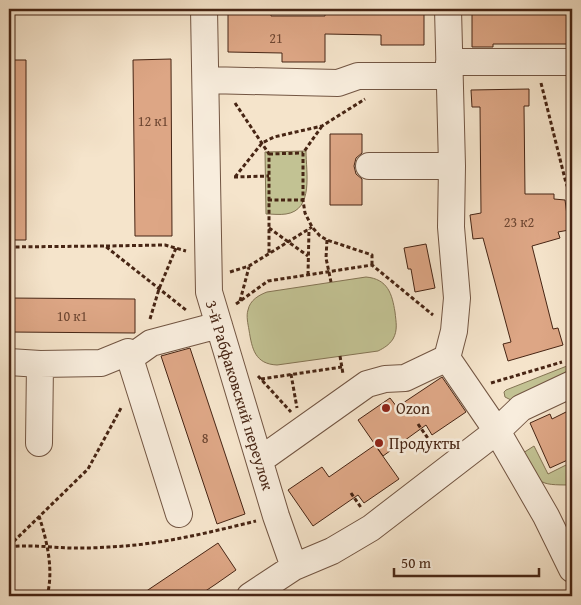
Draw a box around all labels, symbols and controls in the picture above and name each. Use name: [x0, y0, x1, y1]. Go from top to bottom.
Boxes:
house number: 21: [269, 28, 283, 48]
house number: 12 к1: [138, 111, 168, 131]
house number: 23 к2: [504, 212, 534, 232]
street label: 3-й Рабфаковский переулок: [200, 297, 281, 494]
house number: 10 к1: [57, 306, 87, 326]
place label: Ozon: [396, 396, 430, 420]
marker: Ozon: [380, 402, 392, 414]
house number: 8: [202, 428, 209, 448]
place label: Продукты: [389, 431, 460, 455]
marker: Продукты: [373, 437, 385, 449]
scale bar: [394, 545, 538, 577]
text: 50 m: [401, 552, 432, 573]

